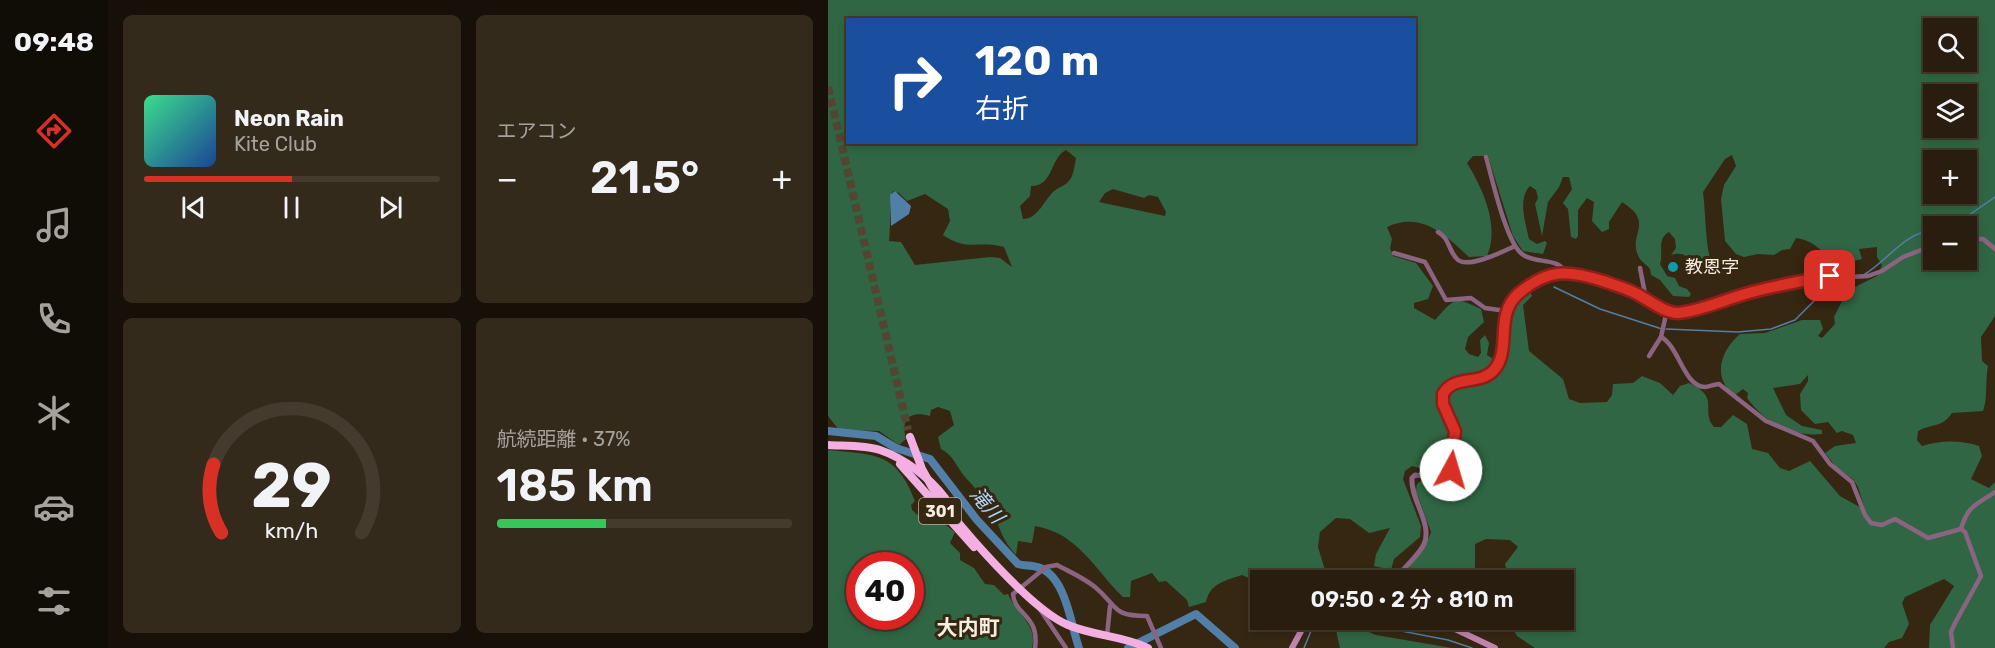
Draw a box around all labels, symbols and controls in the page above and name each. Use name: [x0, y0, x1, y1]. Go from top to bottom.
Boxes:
map controls: [1923, 18, 1977, 270]
button: search: [1923, 18, 1977, 72]
text: 09:48: [14, 26, 94, 58]
text: 120 m: [975, 36, 1099, 86]
icon: right: [876, 42, 954, 120]
button: layers: [1923, 84, 1977, 138]
text: 右折: [975, 93, 1029, 125]
text: Neon Rain: [234, 105, 344, 132]
icon: directions: [33, 110, 75, 152]
text: エアコン: [497, 119, 577, 143]
text: Kite Club: [234, 132, 317, 156]
button: +: [1923, 150, 1977, 204]
text: 21.5°: [590, 151, 699, 204]
text: −: [497, 159, 518, 198]
text: +: [771, 159, 792, 198]
icon: previous: [177, 191, 210, 224]
icon: pause: [275, 191, 308, 224]
icon: next: [374, 191, 407, 224]
icon: music: [33, 204, 75, 246]
button: −: [1923, 216, 1977, 270]
pin: [1804, 250, 1855, 301]
place label: 教恩字: [1685, 256, 1739, 278]
icon: arrive: [1813, 259, 1846, 292]
marker: 教恩字: [1666, 260, 1680, 274]
icon: phone: [33, 298, 75, 340]
icon: climate: [33, 392, 75, 434]
text: 航続距離 · 37%: [497, 427, 630, 451]
position arrow: [1419, 438, 1483, 502]
text: 29: [251, 449, 332, 523]
text: 185 km: [497, 459, 653, 512]
water label: 滝川: [965, 482, 1010, 530]
icon: car: [33, 486, 75, 528]
road number: 301: [919, 498, 961, 524]
text: km/h: [265, 518, 319, 543]
speed limit sign: 40: [846, 552, 924, 630]
icon: filters: [33, 580, 75, 622]
text: 09:50 · 2 分 · 810 m: [1311, 586, 1513, 613]
district label: 大内町: [937, 615, 1000, 640]

